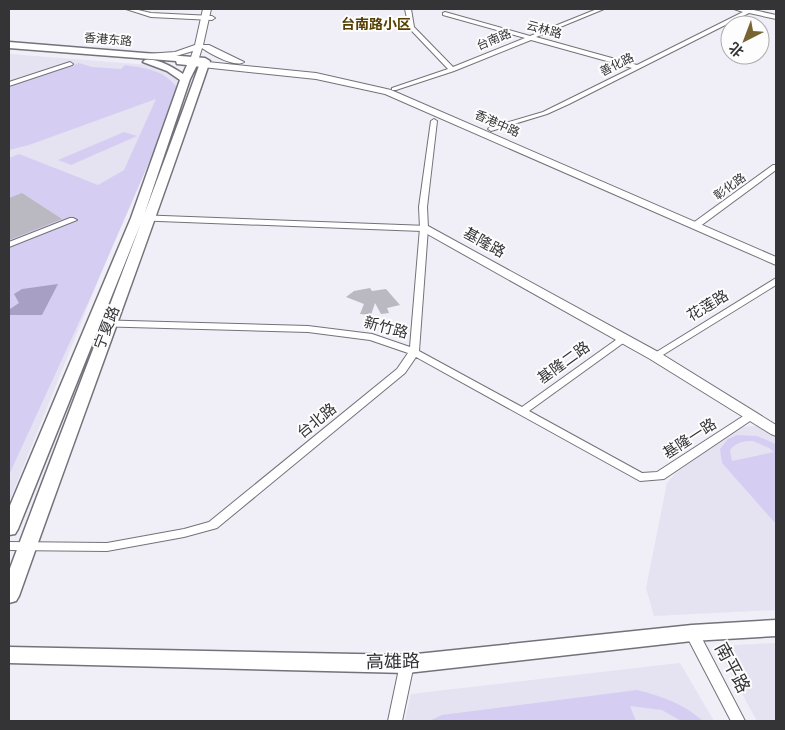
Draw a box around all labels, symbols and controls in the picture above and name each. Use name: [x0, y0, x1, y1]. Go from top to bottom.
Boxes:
north arrow: [720, 15, 770, 65]
district label: 台南路小区: [341, 16, 411, 33]
street label: 云林路: [525, 18, 563, 42]
street label: 台南路: [474, 26, 514, 54]
street label: 香港东路: [83, 30, 133, 50]
text: 北: [726, 38, 748, 60]
street label: 善化路: [598, 50, 636, 80]
street label: 香港中路: [472, 107, 522, 141]
street label: 彰化路: [711, 170, 749, 204]
street label: 基隆路: [460, 224, 508, 262]
street label: 花莲路: [684, 286, 732, 326]
street label: 宁夏路: [90, 304, 124, 352]
street label: 新竹路: [362, 313, 410, 343]
street label: 基隆二路: [534, 338, 594, 388]
street label: 台北路: [294, 399, 340, 443]
street label: 基隆一路: [660, 415, 720, 463]
street label: 南平路: [710, 639, 754, 697]
street label: 高雄路: [366, 651, 420, 673]

